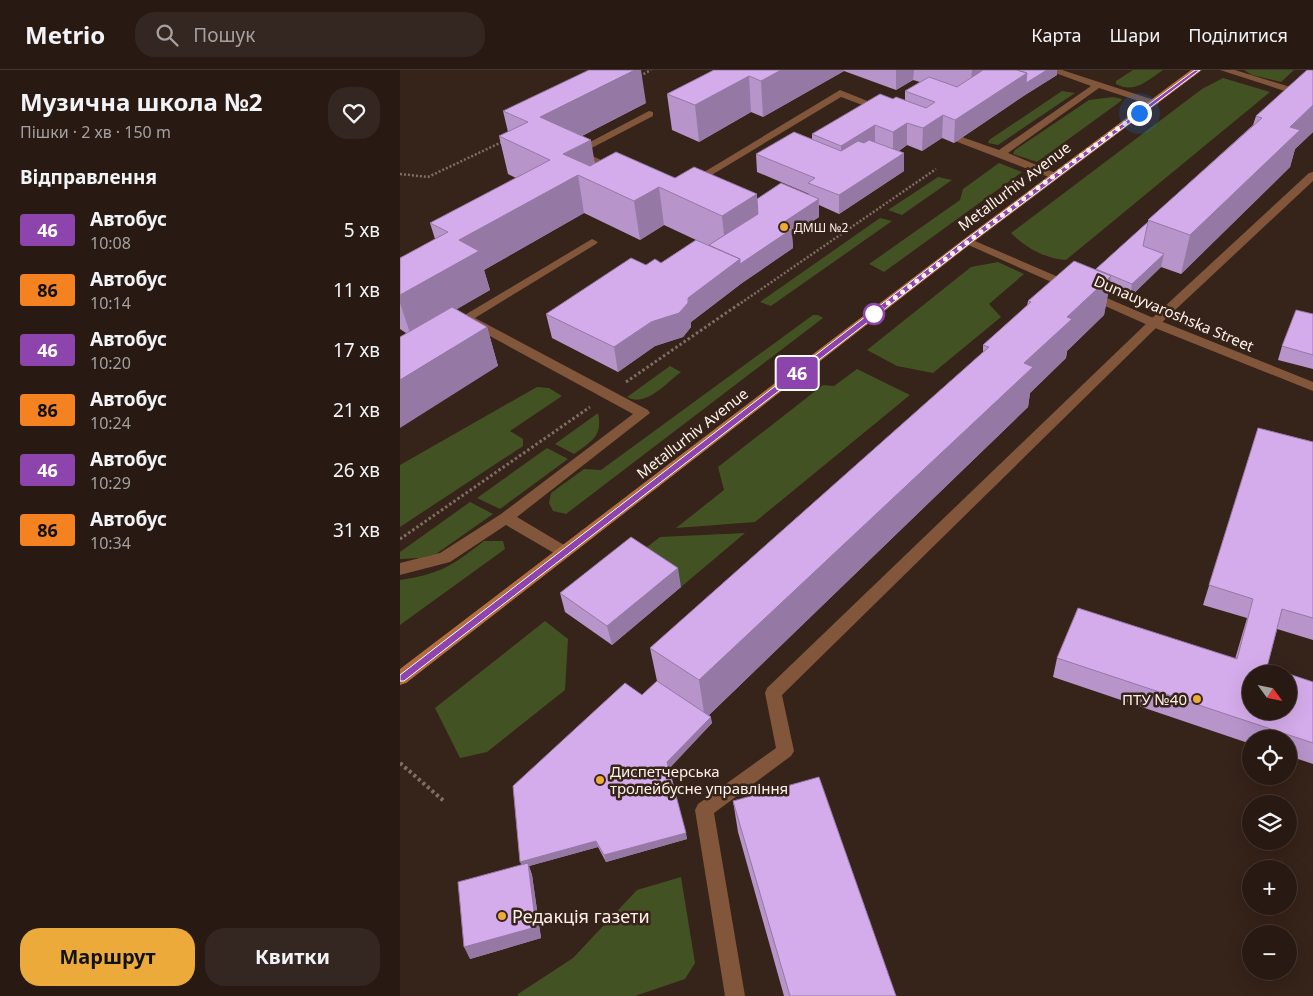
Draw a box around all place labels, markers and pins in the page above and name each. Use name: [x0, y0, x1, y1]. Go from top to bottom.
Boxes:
place label: ДМШ №2: [794, 219, 848, 236]
marker: ДМШ №2: [778, 221, 790, 233]
unlabelled marker: [863, 303, 885, 325]
place label: ПТУ №40: [1122, 689, 1187, 709]
marker: ПТУ №40: [1191, 693, 1203, 705]
place label: Диспетчерська тролейбусне управління: [610, 761, 788, 798]
marker: Диспетчерська тролейбусне управління: [594, 774, 606, 786]
place label: Редакція газети: [512, 904, 650, 928]
marker: Редакція газети: [496, 910, 508, 922]

